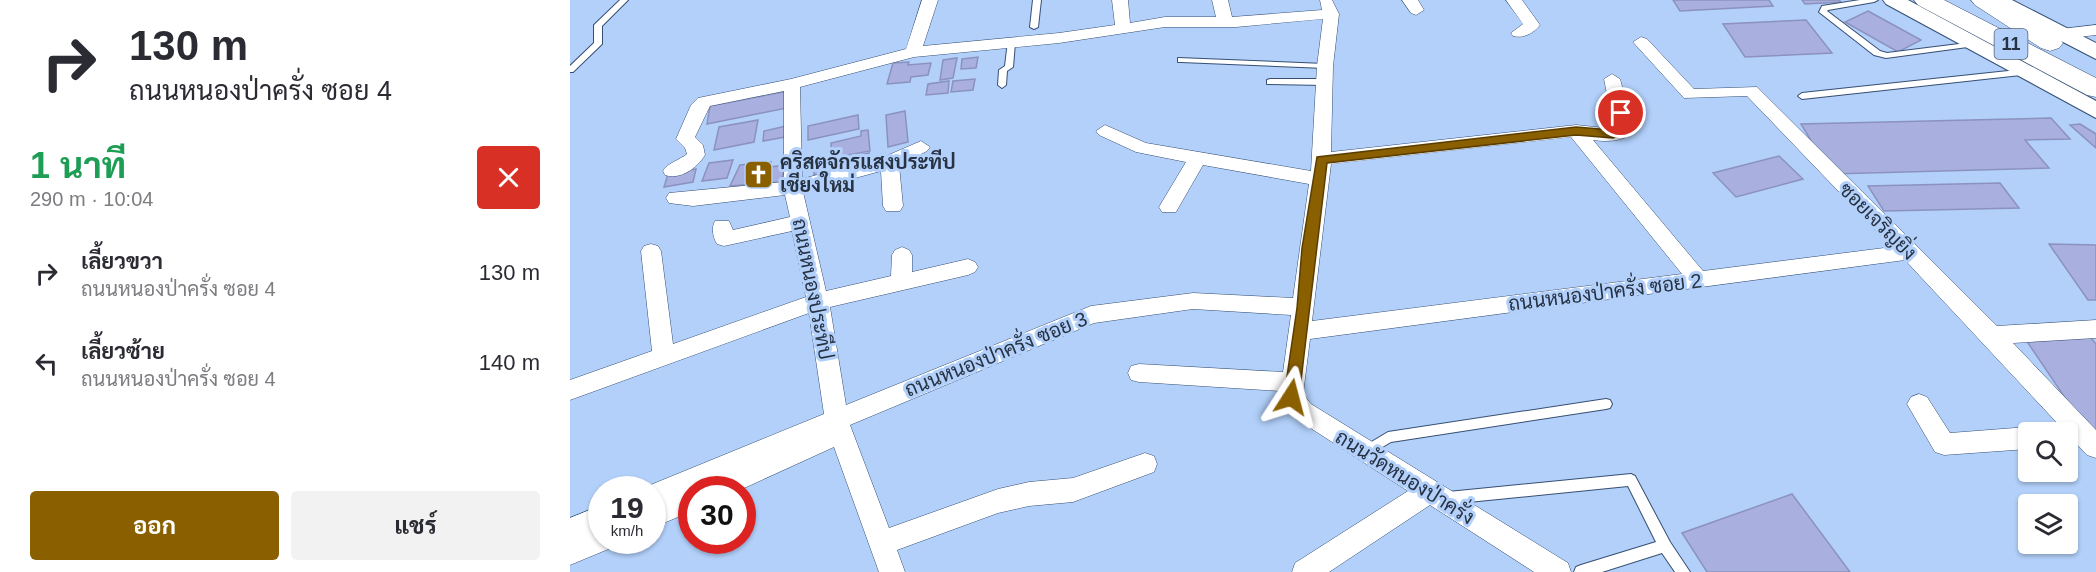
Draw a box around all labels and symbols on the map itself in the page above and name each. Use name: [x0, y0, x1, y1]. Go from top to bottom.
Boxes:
road number: 11: [1994, 29, 2028, 59]
pin: [1595, 87, 1646, 138]
place label: คริสตจักรแสงประทีป เชียงใหม่: [780, 149, 956, 196]
church icon: คริสตจักรแสงประทีป เชียงใหม่: [743, 158, 775, 190]
street label: ซอยเจริญยิ่ง: [1834, 174, 1925, 265]
street label: ถนนหนองประทีป: [789, 216, 839, 361]
street label: ถนนหนองป่าครั่ง ซอย 2: [1506, 264, 1703, 315]
street label: ถนนหนองป่าครั่ง ซอย 3: [900, 302, 1090, 401]
position arrow: [1259, 365, 1323, 429]
street label: ถนนวัดหนองป่าครั่ง: [1332, 421, 1481, 528]
speed limit sign: 30: [678, 476, 756, 554]

